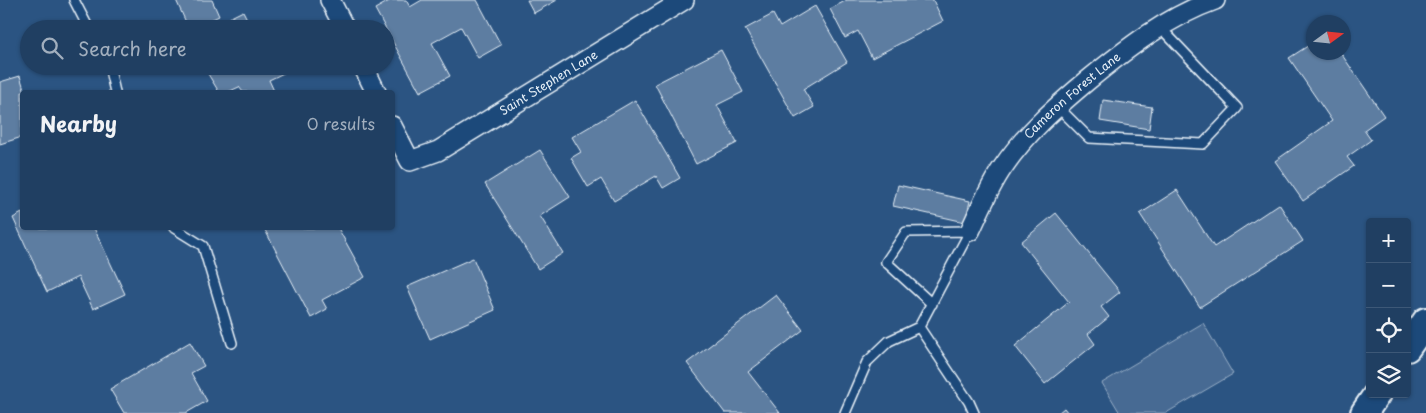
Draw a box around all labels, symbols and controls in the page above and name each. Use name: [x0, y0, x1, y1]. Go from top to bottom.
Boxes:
north arrow: [1306, 15, 1351, 60]
search box: [20, 20, 395, 75]
icon: search: [38, 34, 66, 62]
text: Search here: [78, 34, 187, 62]
street label: Saint Stephen Lane: [496, 45, 601, 119]
street label: Cameron Forest Lane: [1019, 47, 1124, 143]
text: Nearby: [40, 107, 117, 139]
text: 0 results: [307, 111, 375, 135]
map controls: [1366, 218, 1411, 398]
button: +: [1366, 218, 1411, 263]
button: −: [1366, 263, 1411, 308]
button: locate: [1366, 308, 1411, 353]
button: layers: [1366, 353, 1411, 398]

